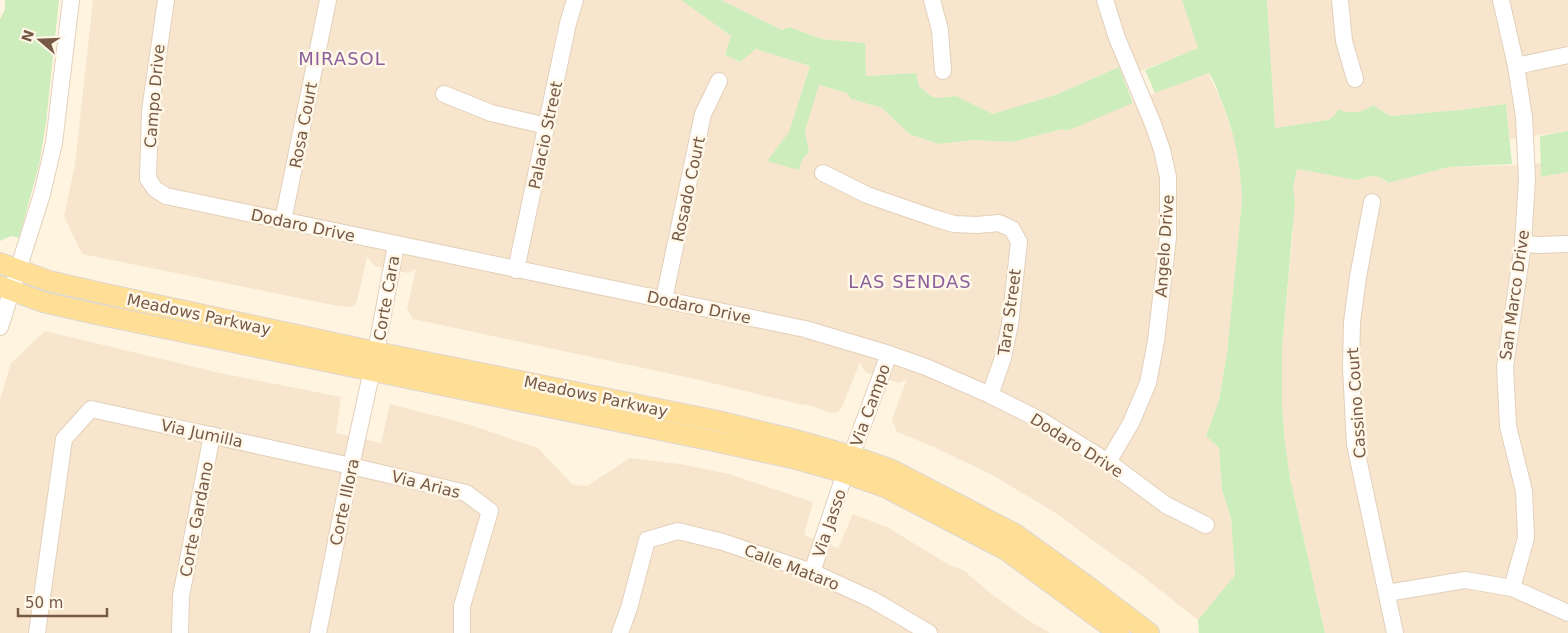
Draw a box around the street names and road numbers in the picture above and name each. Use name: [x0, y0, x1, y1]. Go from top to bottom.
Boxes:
street label: Campo Drive: [140, 43, 169, 149]
street label: Palacio Street: [525, 79, 566, 191]
street label: Rosa Court: [286, 80, 321, 170]
street label: Rosado Court: [668, 135, 709, 244]
street label: Angelo Drive: [1151, 194, 1178, 298]
street label: Dodaro Drive: [249, 205, 357, 246]
street label: San Marco Drive: [1496, 229, 1533, 361]
street label: Corte Cara: [370, 254, 403, 342]
street label: Tara Street: [994, 268, 1025, 357]
street label: Dodaro Drive: [645, 287, 753, 328]
street label: Meadows Parkway: [125, 290, 273, 339]
street label: Cassino Court: [1343, 347, 1370, 459]
street label: Via Campo: [847, 361, 894, 449]
street label: Meadows Parkway: [522, 372, 670, 421]
street label: Dodaro Drive: [1027, 409, 1127, 482]
street label: Via Jumilla: [159, 416, 245, 451]
street label: Corte Illora: [326, 457, 363, 547]
street label: Corte Gardano: [176, 460, 217, 578]
street label: Via Arias: [390, 467, 462, 502]
street label: Via Jasso: [809, 487, 850, 560]
street label: Calle Mataro: [742, 541, 842, 594]

